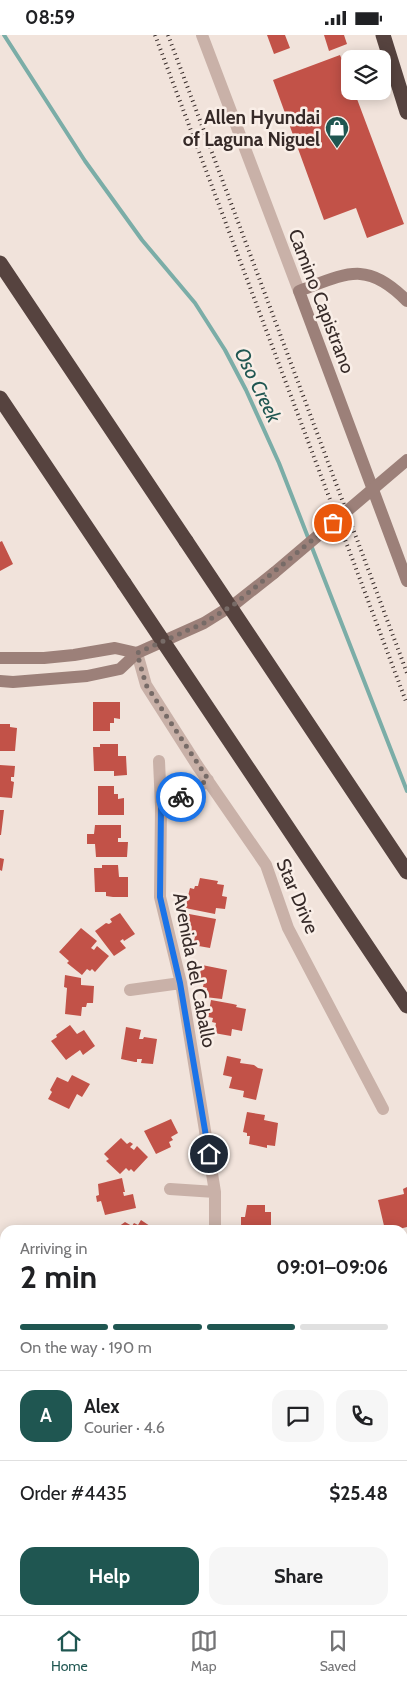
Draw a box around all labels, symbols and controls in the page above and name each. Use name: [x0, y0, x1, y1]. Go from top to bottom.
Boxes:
text: 08:59: [25, 6, 75, 29]
map controls: [341, 50, 391, 100]
button: layers: [341, 50, 391, 100]
place label: Allen Hyundai of Laguna Niguel: [183, 106, 320, 151]
shop icon: Allen Hyundai of Laguna Niguel: [324, 115, 350, 149]
street label: Camino Capistrano: [283, 226, 360, 377]
water label: Oso Creek: [230, 344, 287, 428]
pin: [312, 502, 354, 544]
icon: bag: [319, 509, 347, 537]
courier: [156, 772, 206, 822]
icon: bike: [167, 783, 195, 811]
street label: Star Drive: [271, 855, 324, 937]
street label: Avenida del Caballo: [168, 891, 221, 1050]
pin: [188, 1133, 230, 1175]
icon: home: [195, 1140, 223, 1168]
text: Arriving in: [20, 1239, 87, 1258]
text: 09:01–09:06: [276, 1256, 388, 1279]
text: 2 min: [20, 1257, 97, 1296]
text: On the way · 190 m: [20, 1338, 152, 1357]
button: chat: [272, 1390, 324, 1442]
button: phone: [336, 1390, 388, 1442]
text: Alex: [84, 1395, 120, 1418]
text: A: [40, 1404, 52, 1427]
text: Courier · 4.6: [84, 1418, 165, 1437]
text: Order #4435: [20, 1482, 127, 1505]
text: $25.48: [329, 1482, 388, 1505]
button: Help: [20, 1547, 199, 1605]
button: Share: [209, 1547, 388, 1605]
tab: Home: [51, 1627, 88, 1675]
tab: Map: [190, 1627, 218, 1675]
tab: Saved: [320, 1627, 356, 1675]

